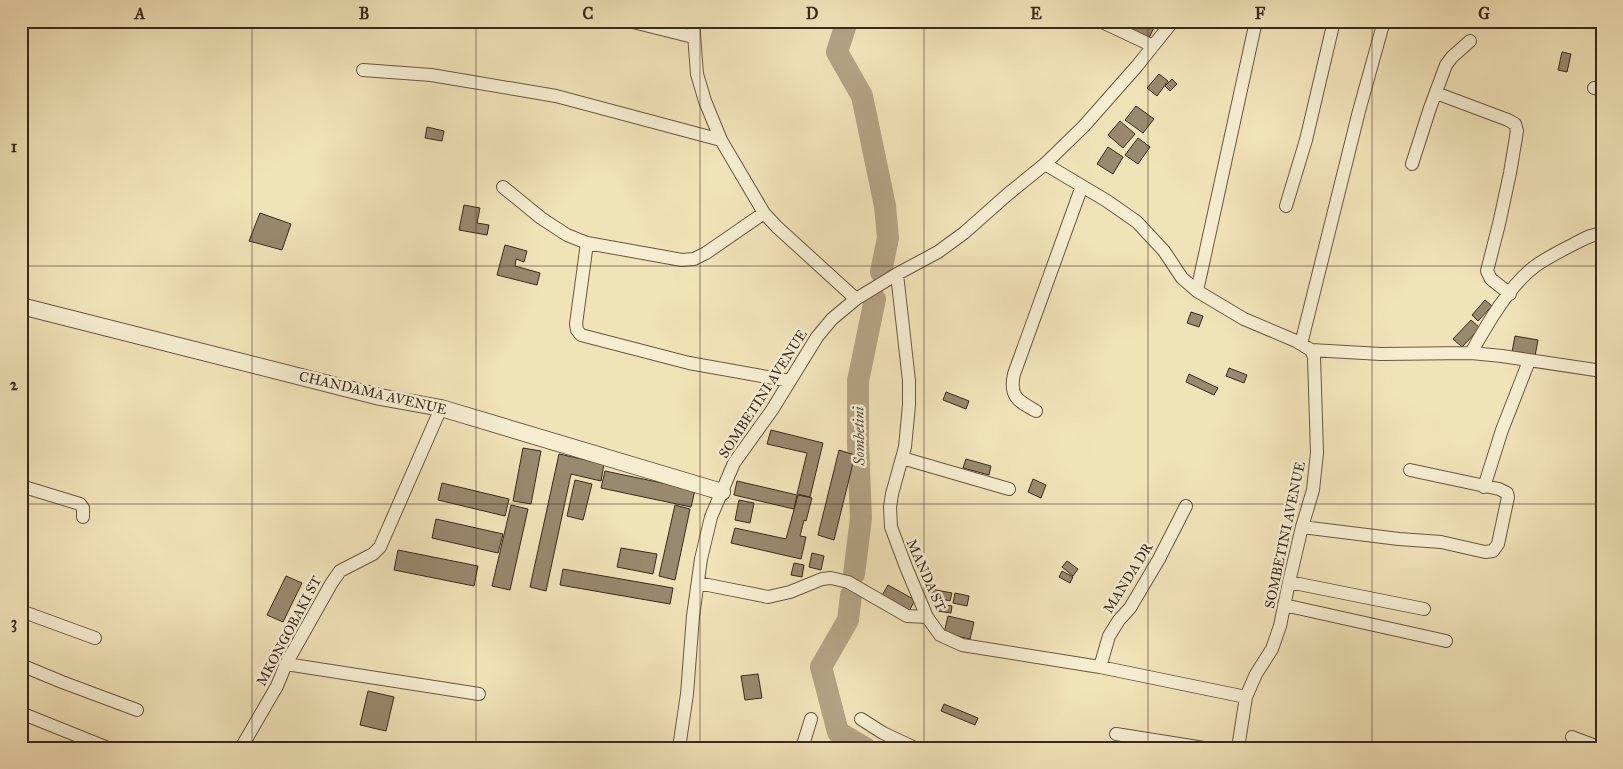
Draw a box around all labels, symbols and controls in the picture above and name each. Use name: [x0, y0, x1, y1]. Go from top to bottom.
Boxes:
text: A: [134, 4, 146, 23]
text: B: [359, 4, 369, 23]
text: C: [583, 4, 594, 23]
text: D: [806, 4, 819, 23]
text: E: [1030, 4, 1042, 23]
text: F: [1255, 4, 1266, 23]
text: G: [1478, 4, 1490, 23]
text: 1: [11, 137, 18, 156]
street label: SOMBETINI AVENUE: [715, 327, 811, 461]
street label: CHANDAMA AVENUE: [297, 368, 449, 418]
text: 2: [10, 375, 19, 394]
water label: Sombetini: [849, 406, 869, 467]
street label: SOMBETINI AVENUE: [1261, 460, 1309, 610]
street label: MANDA ST: [903, 537, 950, 614]
street label: MANDA DR: [1100, 539, 1157, 616]
street label: MKONGOBAKI ST: [253, 573, 325, 689]
text: 3: [11, 613, 17, 633]

